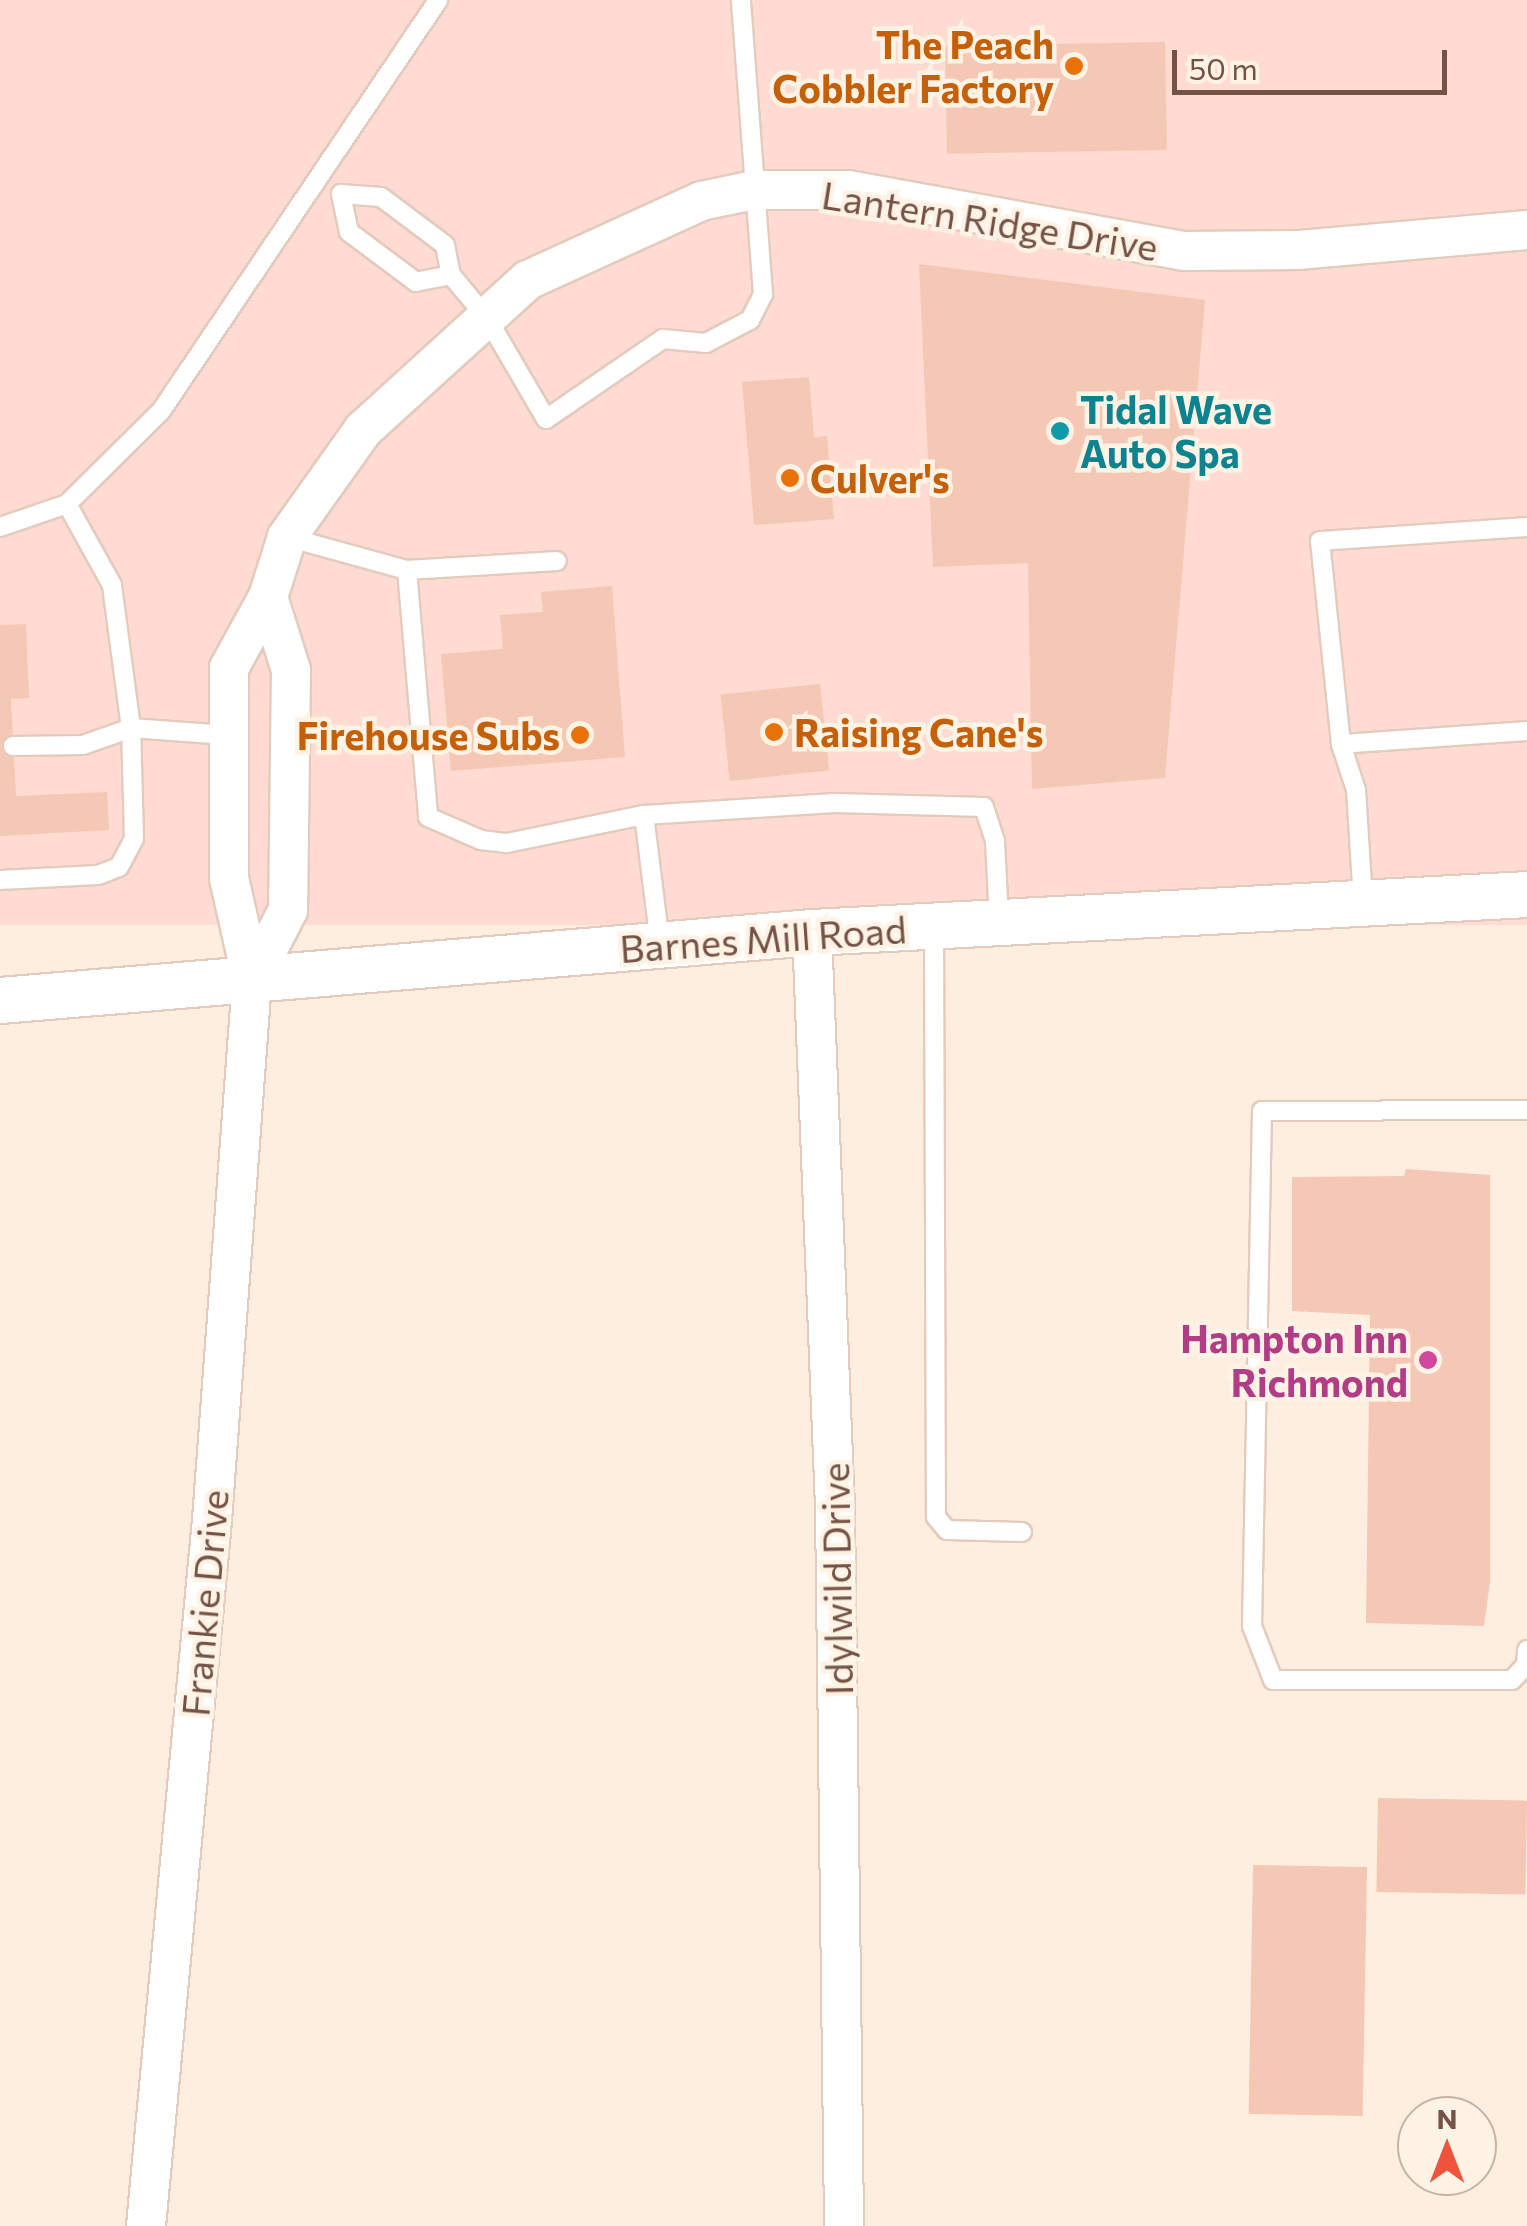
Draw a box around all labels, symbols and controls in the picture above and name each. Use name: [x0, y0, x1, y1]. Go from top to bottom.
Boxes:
place label: The Peach Cobbler Factory: [772, 21, 1054, 110]
scale bar: [1177, 30, 1452, 92]
text: 50 m: [1189, 49, 1258, 86]
marker: The Peach Cobbler Factory: [1063, 55, 1085, 77]
street label: Lantern Ridge Drive: [819, 171, 1161, 269]
place label: Tidal Wave Auto Spa: [1080, 386, 1272, 476]
marker: Tidal Wave Auto Spa: [1049, 420, 1071, 442]
place label: Culver's: [810, 455, 950, 501]
marker: Culver's: [779, 467, 801, 489]
place label: Raising Cane's: [794, 709, 1043, 755]
place label: Firehouse Subs: [297, 712, 560, 758]
marker: Raising Cane's: [763, 721, 785, 743]
marker: Firehouse Subs: [569, 724, 591, 746]
street label: Barnes Mill Road: [618, 905, 908, 971]
place label: Hampton Inn Richmond: [1180, 1315, 1408, 1405]
marker: Hampton Inn Richmond: [1417, 1349, 1439, 1371]
street label: Idylwild Drive: [811, 1462, 861, 1696]
street label: Frankie Drive: [171, 1488, 237, 1718]
north arrow: [1397, 2096, 1497, 2196]
text: N: [1437, 2101, 1458, 2135]

